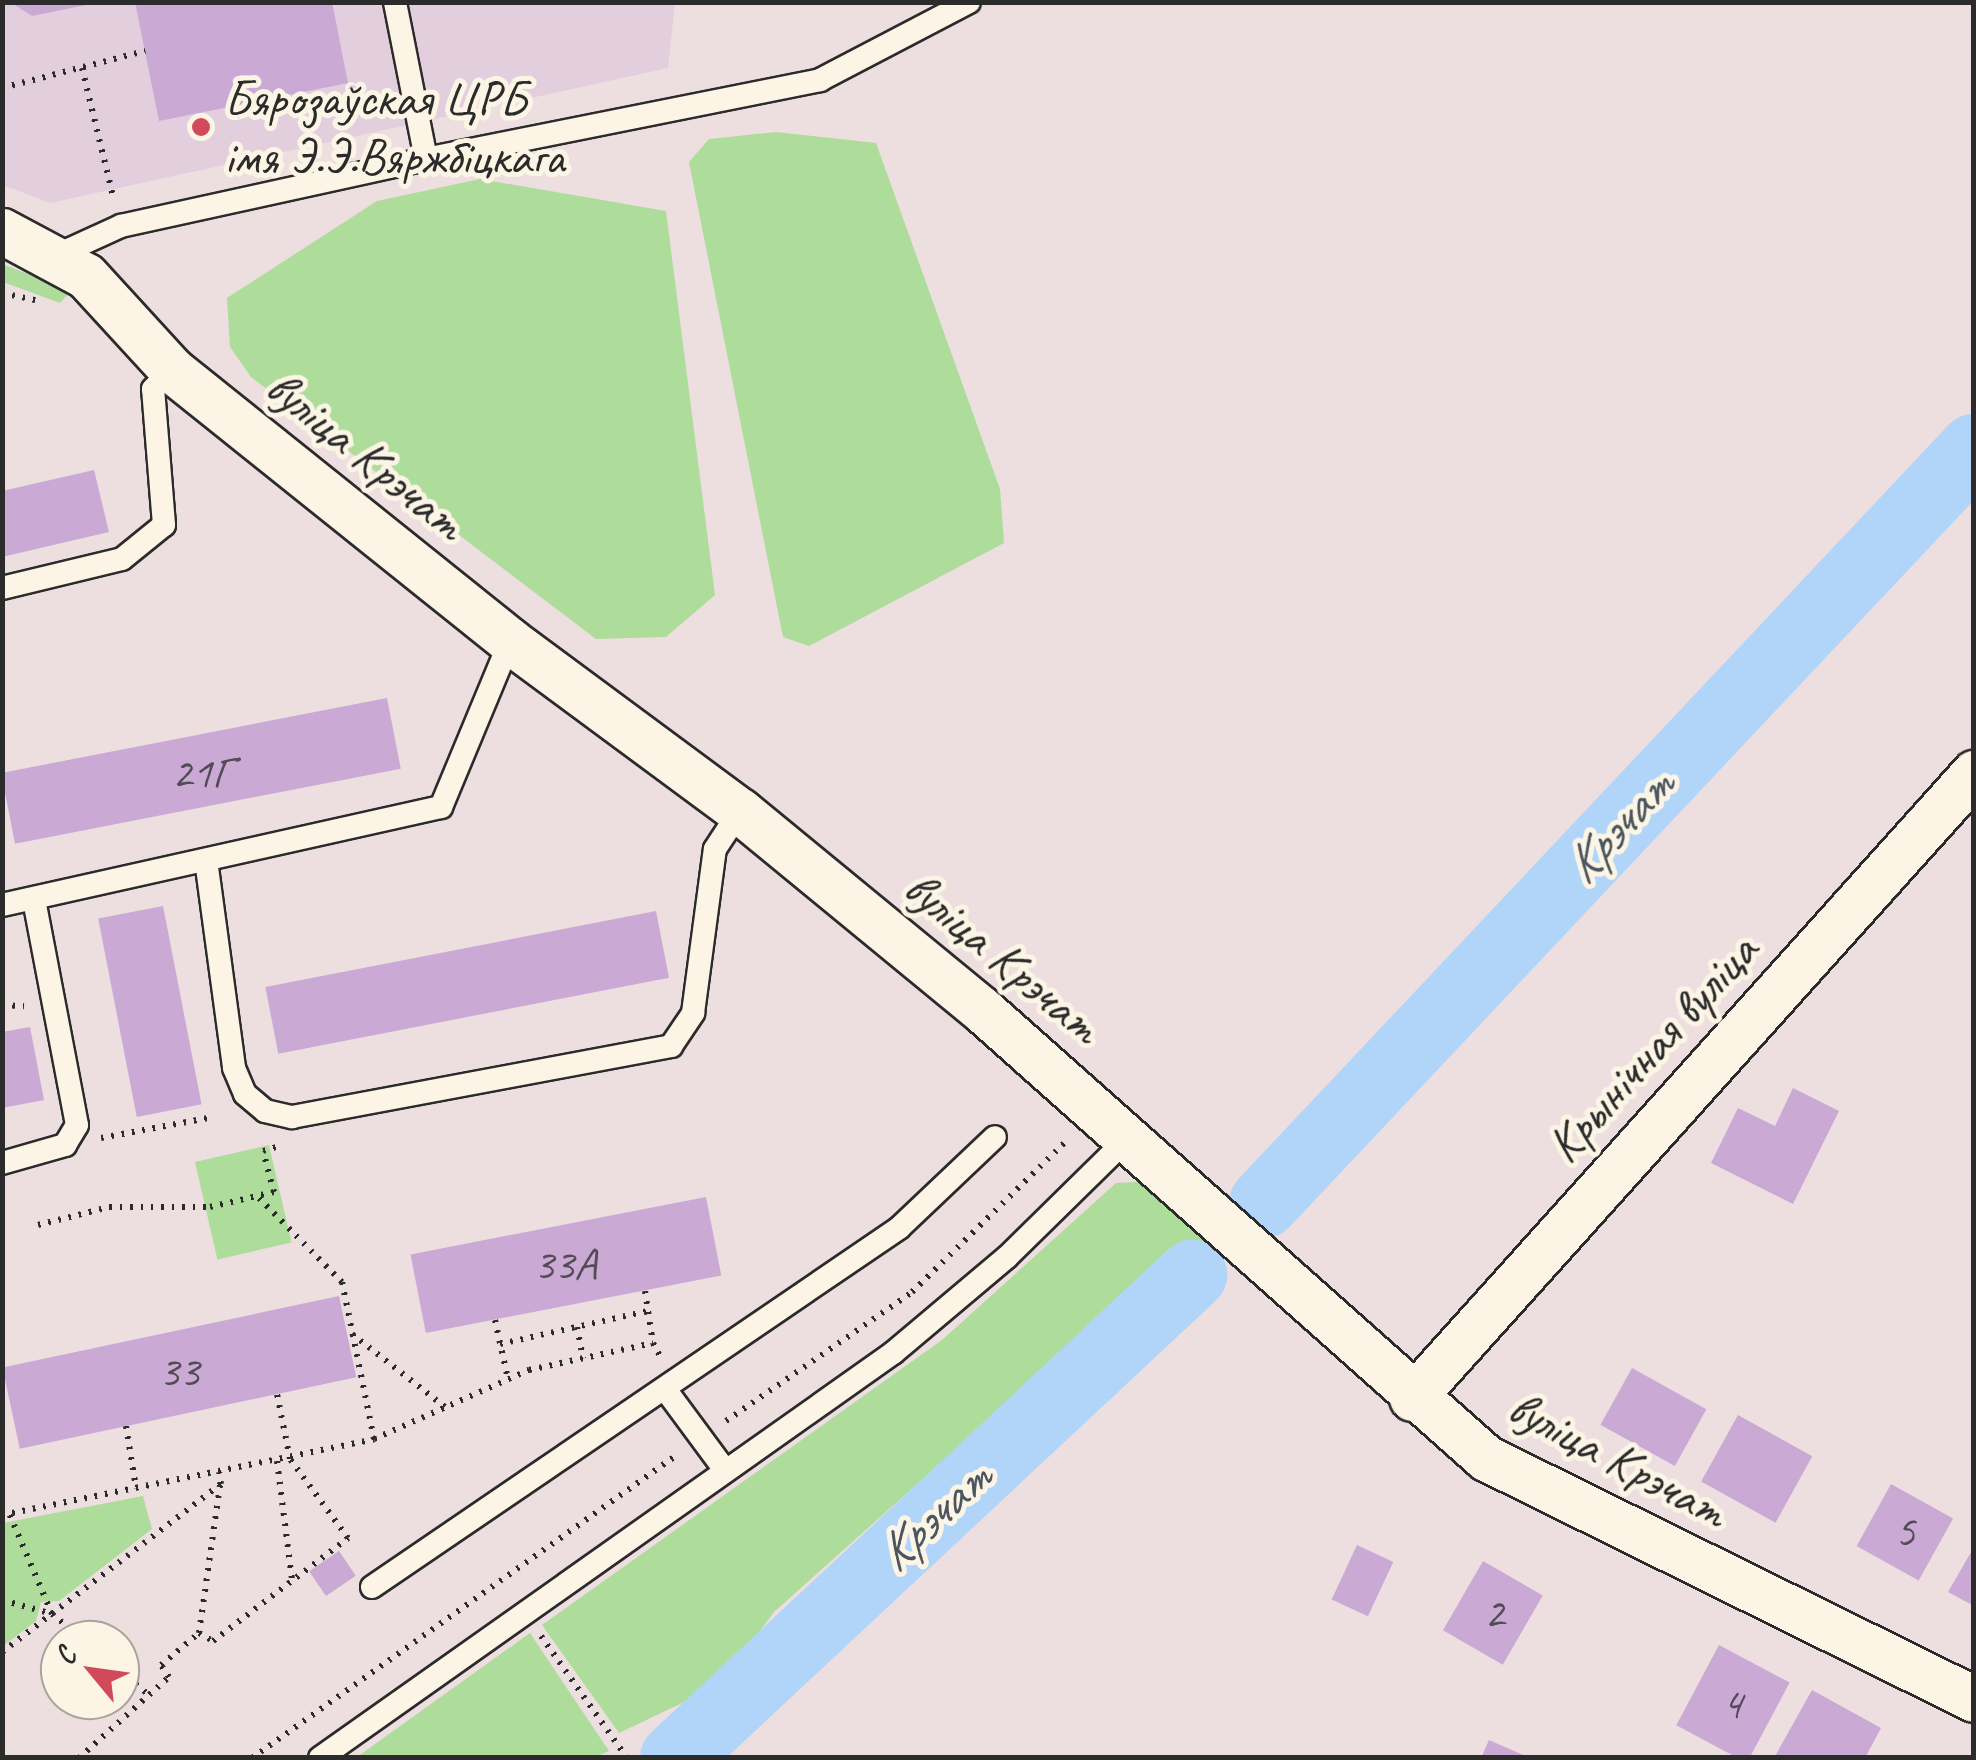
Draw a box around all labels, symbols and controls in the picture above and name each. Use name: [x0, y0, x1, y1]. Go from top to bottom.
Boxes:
place label: Бярозаўская ЦРБ імя Э.Э.Вяржбіцкага: [224, 68, 564, 186]
marker: Бярозаўская ЦРБ імя Э.Э.Вяржбіцкага: [188, 114, 214, 140]
street label: вуліца Крэчат: [254, 356, 478, 554]
house number: 21Г: [171, 746, 233, 800]
water label: Крэчат: [1551, 756, 1687, 896]
street label: вуліца Крэчат: [892, 857, 1114, 1057]
street label: Крынічная вуліца: [1535, 923, 1769, 1173]
house number: 33А: [533, 1238, 597, 1292]
house number: 33: [159, 1345, 199, 1399]
street label: вуліца Крэчат: [1498, 1376, 1738, 1542]
water label: Крэчат: [864, 1448, 1004, 1584]
house number: 5: [1895, 1505, 1915, 1559]
house number: 2: [1484, 1586, 1504, 1640]
north arrow: [40, 1620, 140, 1720]
text: С: [46, 1642, 84, 1671]
house number: 4: [1722, 1677, 1742, 1731]

